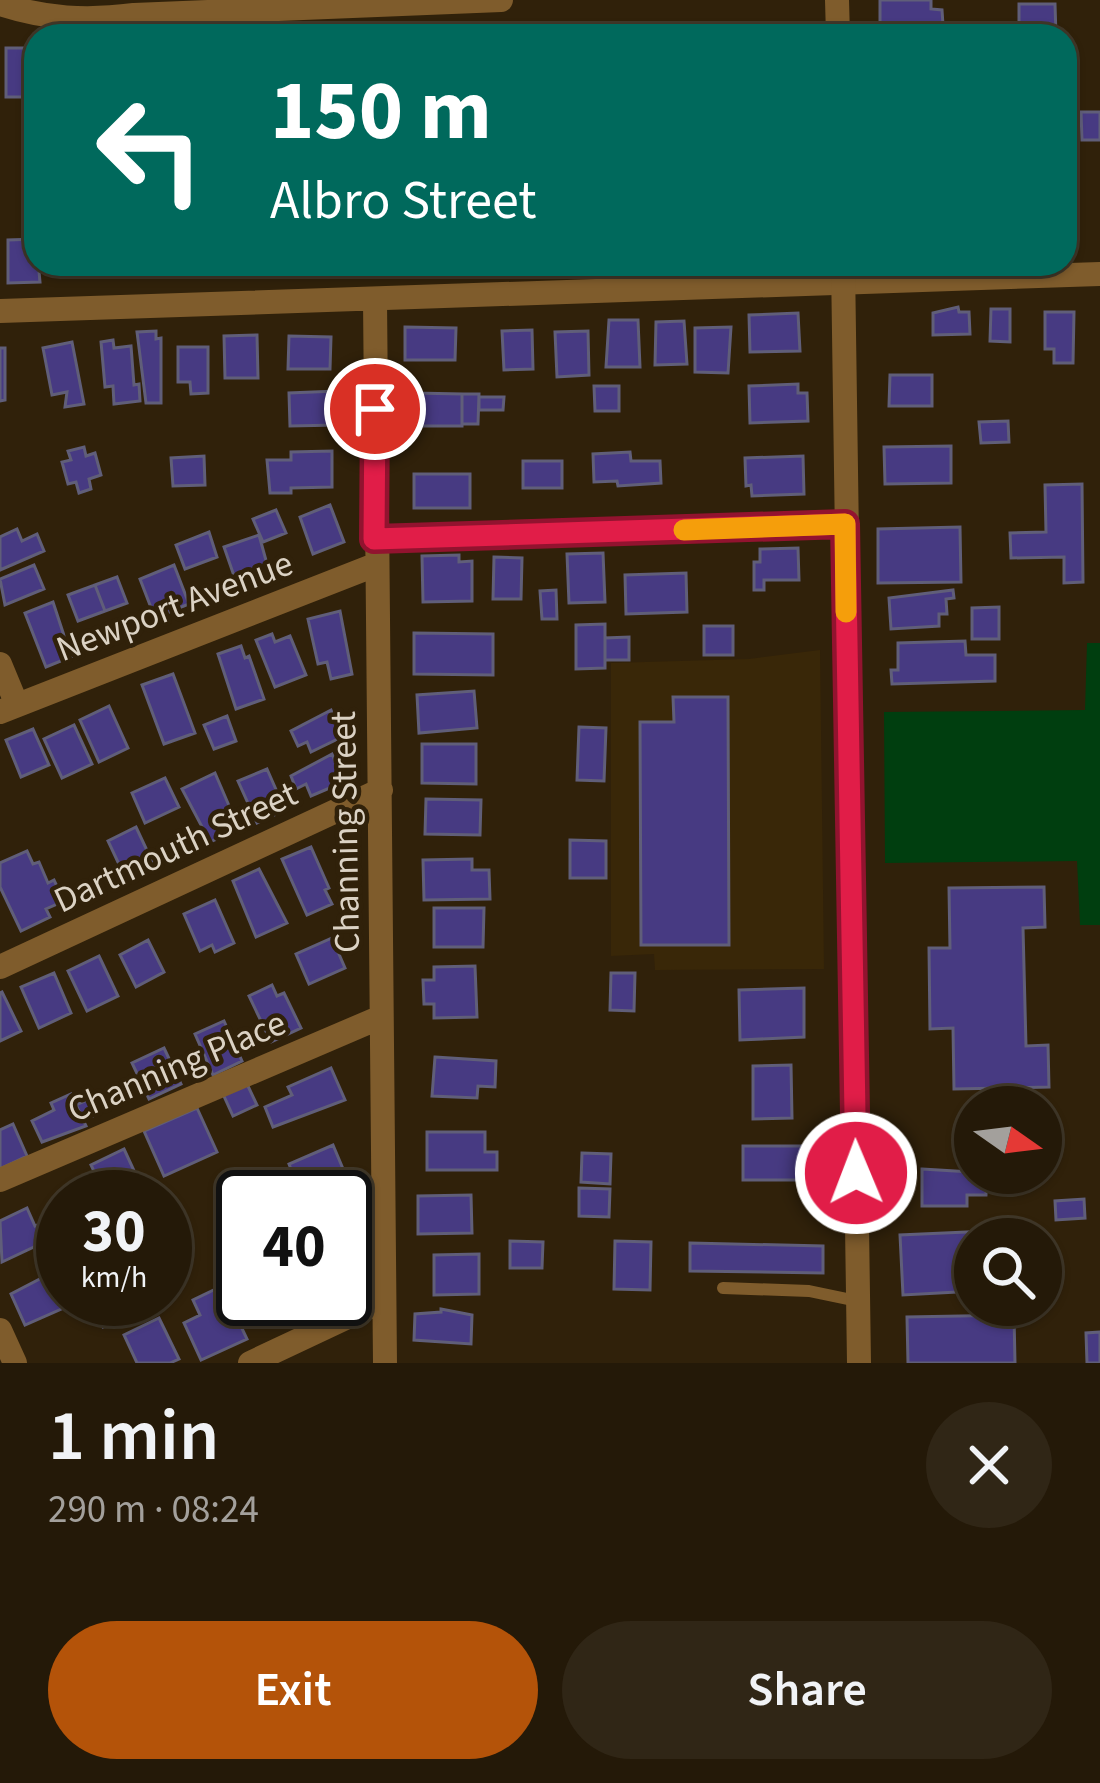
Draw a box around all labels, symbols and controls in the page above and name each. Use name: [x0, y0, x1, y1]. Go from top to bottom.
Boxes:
text: 150 m: [270, 52, 492, 172]
icon: left: [72, 72, 228, 228]
text: Albro Street: [270, 163, 537, 240]
pin: [324, 358, 426, 460]
icon: arrive: [342, 376, 408, 442]
street label: Newport Avenue: [49, 538, 300, 675]
street label: Channing Street: [318, 711, 373, 953]
street label: Dartmouth Street: [46, 769, 306, 926]
street label: Channing Place: [59, 997, 294, 1135]
north arrow: [954, 1086, 1062, 1194]
map controls: [954, 1086, 1062, 1326]
position arrow: [793, 1110, 919, 1236]
speed limit sign: 40: [216, 1170, 372, 1326]
text: 30: [82, 1190, 146, 1275]
button: search: [954, 1218, 1062, 1326]
text: km/h: [81, 1256, 147, 1299]
text: 1 min: [48, 1385, 219, 1488]
button: close: [926, 1402, 1052, 1528]
text: 290 m · 08:24: [48, 1482, 259, 1538]
button: Exit: [48, 1621, 538, 1759]
button: Share: [562, 1621, 1052, 1759]

